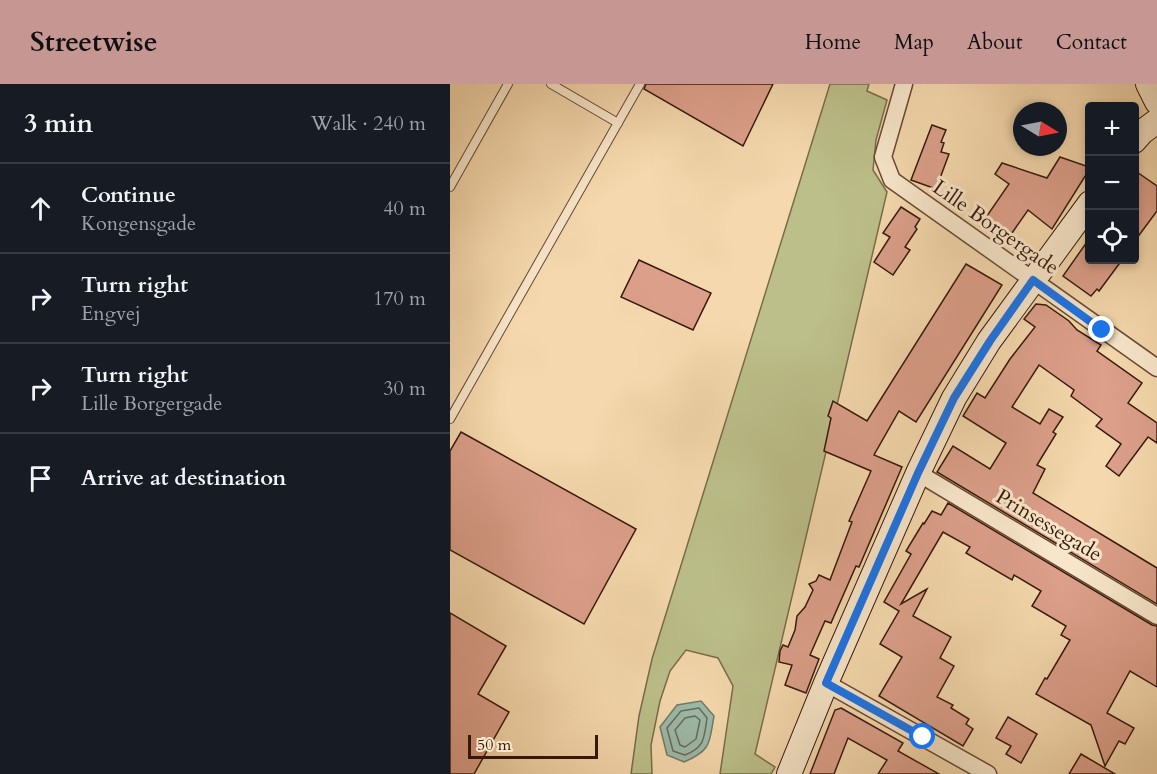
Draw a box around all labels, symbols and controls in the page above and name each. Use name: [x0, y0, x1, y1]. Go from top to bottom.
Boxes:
text: Streetwise: [30, 23, 158, 61]
text: Home: [805, 28, 861, 57]
text: Map: [894, 28, 934, 57]
text: About: [967, 28, 1023, 57]
text: Contact: [1056, 28, 1127, 57]
north arrow: [1013, 102, 1067, 156]
map controls: [1085, 102, 1139, 264]
button: +: [1085, 102, 1139, 156]
text: 3 min: [24, 106, 93, 141]
text: Walk · 240 m: [311, 110, 426, 137]
button: −: [1085, 156, 1139, 210]
street label: Lille Borgergade: [927, 173, 1065, 282]
text: Continue: [81, 180, 176, 210]
icon: ahead: [24, 192, 57, 225]
text: 40 m: [383, 195, 426, 222]
text: Kongensgade: [81, 210, 196, 237]
button: locate: [1085, 210, 1139, 264]
text: Turn right: [81, 270, 188, 300]
icon: right: [24, 282, 57, 315]
text: 170 m: [373, 285, 426, 312]
text: Engvej: [81, 300, 141, 327]
route end: [1088, 316, 1114, 342]
text: Turn right: [81, 360, 188, 390]
icon: right: [24, 372, 57, 405]
text: 30 m: [383, 375, 426, 402]
text: Lille Borgergade: [81, 390, 222, 417]
icon: arrive: [24, 462, 57, 495]
text: Arrive at destination: [81, 463, 286, 493]
street label: Prinsessegade: [990, 482, 1107, 569]
route start: [909, 723, 935, 749]
scale bar: [468, 732, 598, 760]
text: 50 m: [477, 734, 511, 756]

